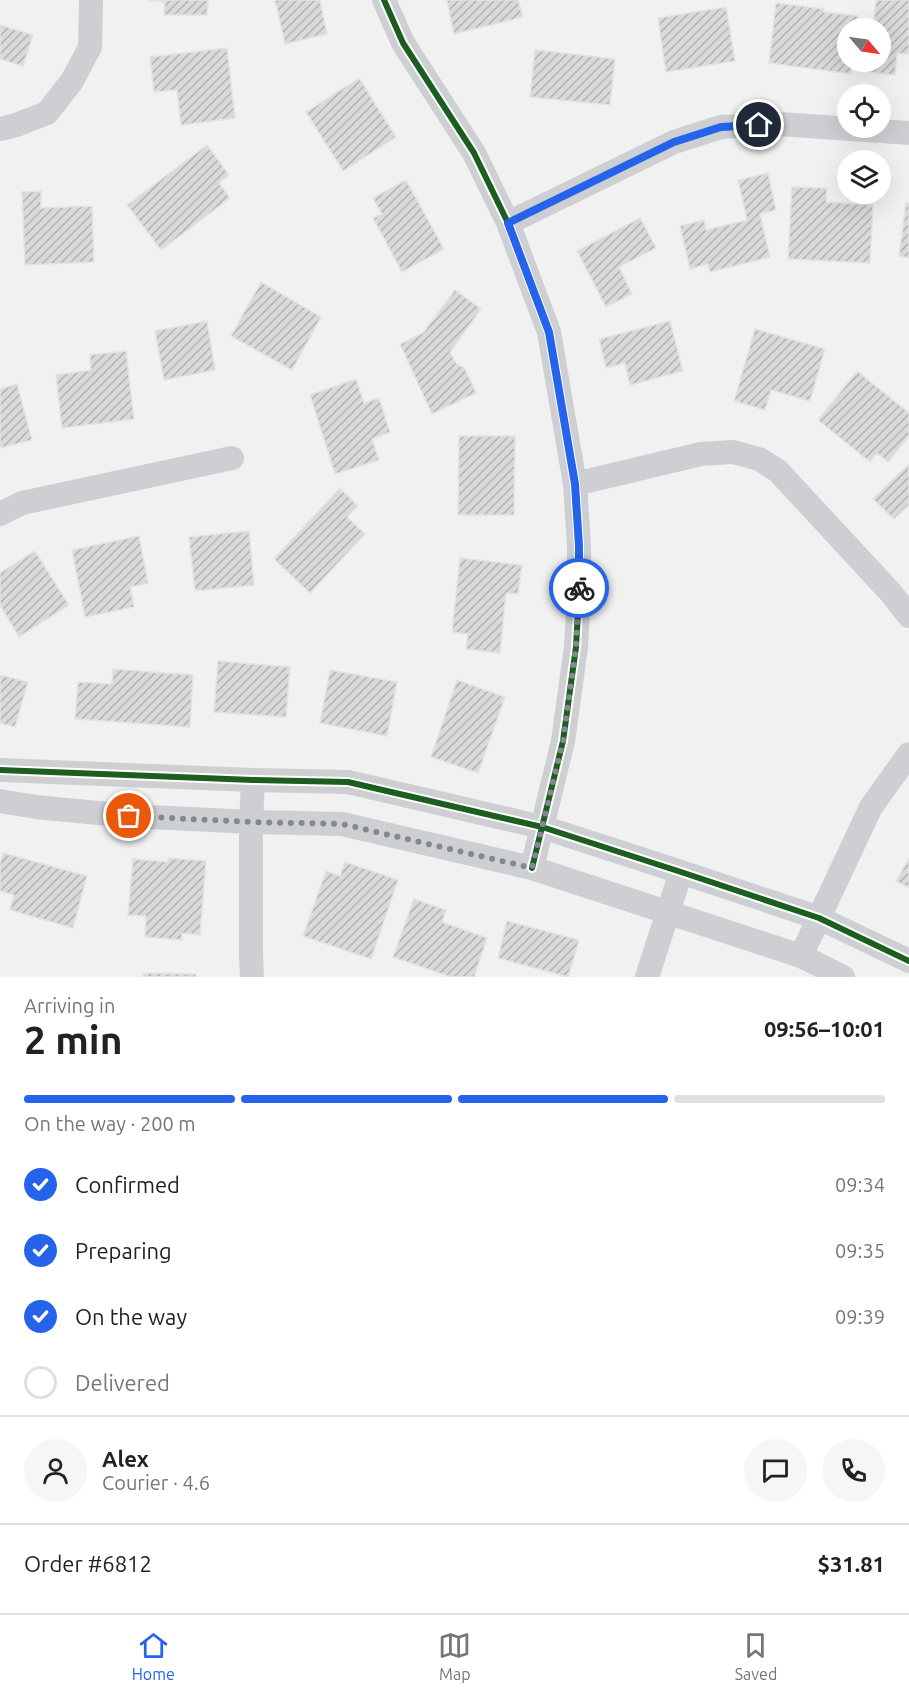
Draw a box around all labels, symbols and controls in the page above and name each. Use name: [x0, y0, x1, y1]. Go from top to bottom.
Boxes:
north arrow: [837, 18, 891, 72]
map controls: [837, 18, 891, 204]
button: locate: [837, 84, 891, 138]
pin: [733, 99, 784, 150]
icon: home: [742, 108, 775, 141]
button: layers: [837, 150, 891, 204]
courier: [549, 558, 609, 618]
icon: bike: [563, 572, 596, 605]
pin: [103, 790, 154, 841]
icon: bag: [112, 799, 145, 832]
text: Arriving in: [24, 994, 115, 1017]
text: 09:56–10:01: [764, 1016, 885, 1041]
text: 2 min: [24, 1018, 123, 1061]
text: On the way · 200 m: [24, 1112, 196, 1135]
icon: check: [24, 1168, 57, 1201]
text: Confirmed: [75, 1172, 180, 1197]
text: 09:34: [835, 1173, 885, 1196]
icon: check: [24, 1234, 57, 1267]
text: Preparing: [75, 1238, 172, 1263]
text: 09:35: [835, 1239, 885, 1262]
icon: check: [24, 1300, 57, 1333]
text: On the way: [75, 1304, 187, 1329]
text: 09:39: [835, 1305, 885, 1328]
text: Delivered: [75, 1370, 170, 1395]
button: person: [24, 1439, 87, 1502]
button: chat: [744, 1439, 807, 1502]
button: phone: [822, 1439, 885, 1502]
text: Alex: [102, 1446, 149, 1471]
text: Courier · 4.6: [102, 1471, 210, 1494]
text: Order #6812: [24, 1551, 152, 1576]
text: $31.81: [818, 1551, 885, 1576]
tab: Home: [132, 1629, 175, 1683]
tab: Map: [438, 1629, 471, 1683]
tab: Saved: [735, 1629, 777, 1683]

